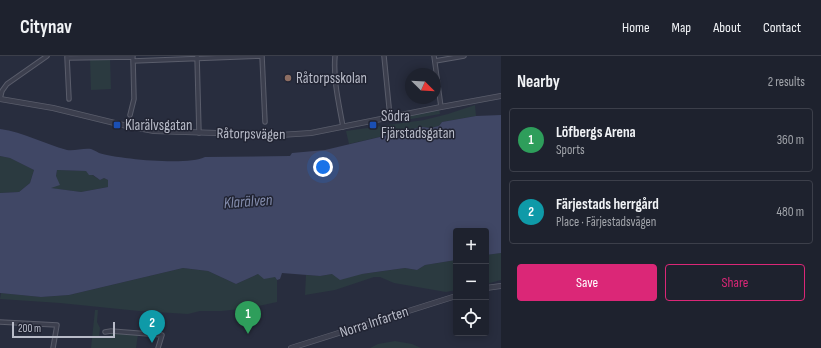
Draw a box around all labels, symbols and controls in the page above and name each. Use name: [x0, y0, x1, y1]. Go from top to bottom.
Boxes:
text: Citynav: [20, 16, 72, 39]
text: Home: [622, 19, 650, 36]
text: Map: [672, 19, 691, 36]
text: About: [713, 19, 741, 36]
text: Contact: [763, 19, 801, 36]
north arrow: [405, 68, 441, 104]
place label: Råtorpsskolan: [296, 69, 367, 88]
text: Nearby: [517, 72, 560, 92]
marker: Råtorpsskolan: [283, 73, 293, 83]
text: 2 results: [768, 74, 805, 90]
place label: Södra Fjärstadsgatan: [381, 107, 455, 143]
place label: Klarälvsgatan: [125, 116, 192, 135]
marker: Klarälvsgatan: [112, 120, 122, 130]
marker: Södra Fjärstadsgatan: [368, 120, 378, 130]
text: Löfbergs Arena: [556, 123, 636, 142]
street label: Råtorpsvägen: [216, 124, 286, 144]
text: 1: [528, 132, 534, 148]
text: 360 m: [777, 132, 804, 148]
text: Sports: [556, 142, 585, 158]
your location: [313, 157, 333, 177]
water label: Klarälven: [223, 191, 273, 213]
text: Färjestads herrgård: [556, 195, 659, 214]
text: 2: [528, 204, 534, 220]
text: 480 m: [777, 204, 804, 220]
text: Place · Färjestadsvägen: [556, 214, 656, 230]
map controls: [453, 228, 489, 336]
button: +: [453, 228, 489, 264]
button: −: [453, 264, 489, 300]
button: Save: [517, 264, 657, 301]
button: Share: [665, 264, 805, 301]
button: locate: [453, 300, 489, 336]
pin: 1: [235, 301, 261, 334]
street label: Norra Infarten: [337, 302, 411, 342]
pin: 2: [139, 310, 165, 343]
scale bar: [12, 320, 115, 339]
text: 200 m: [18, 322, 41, 335]

